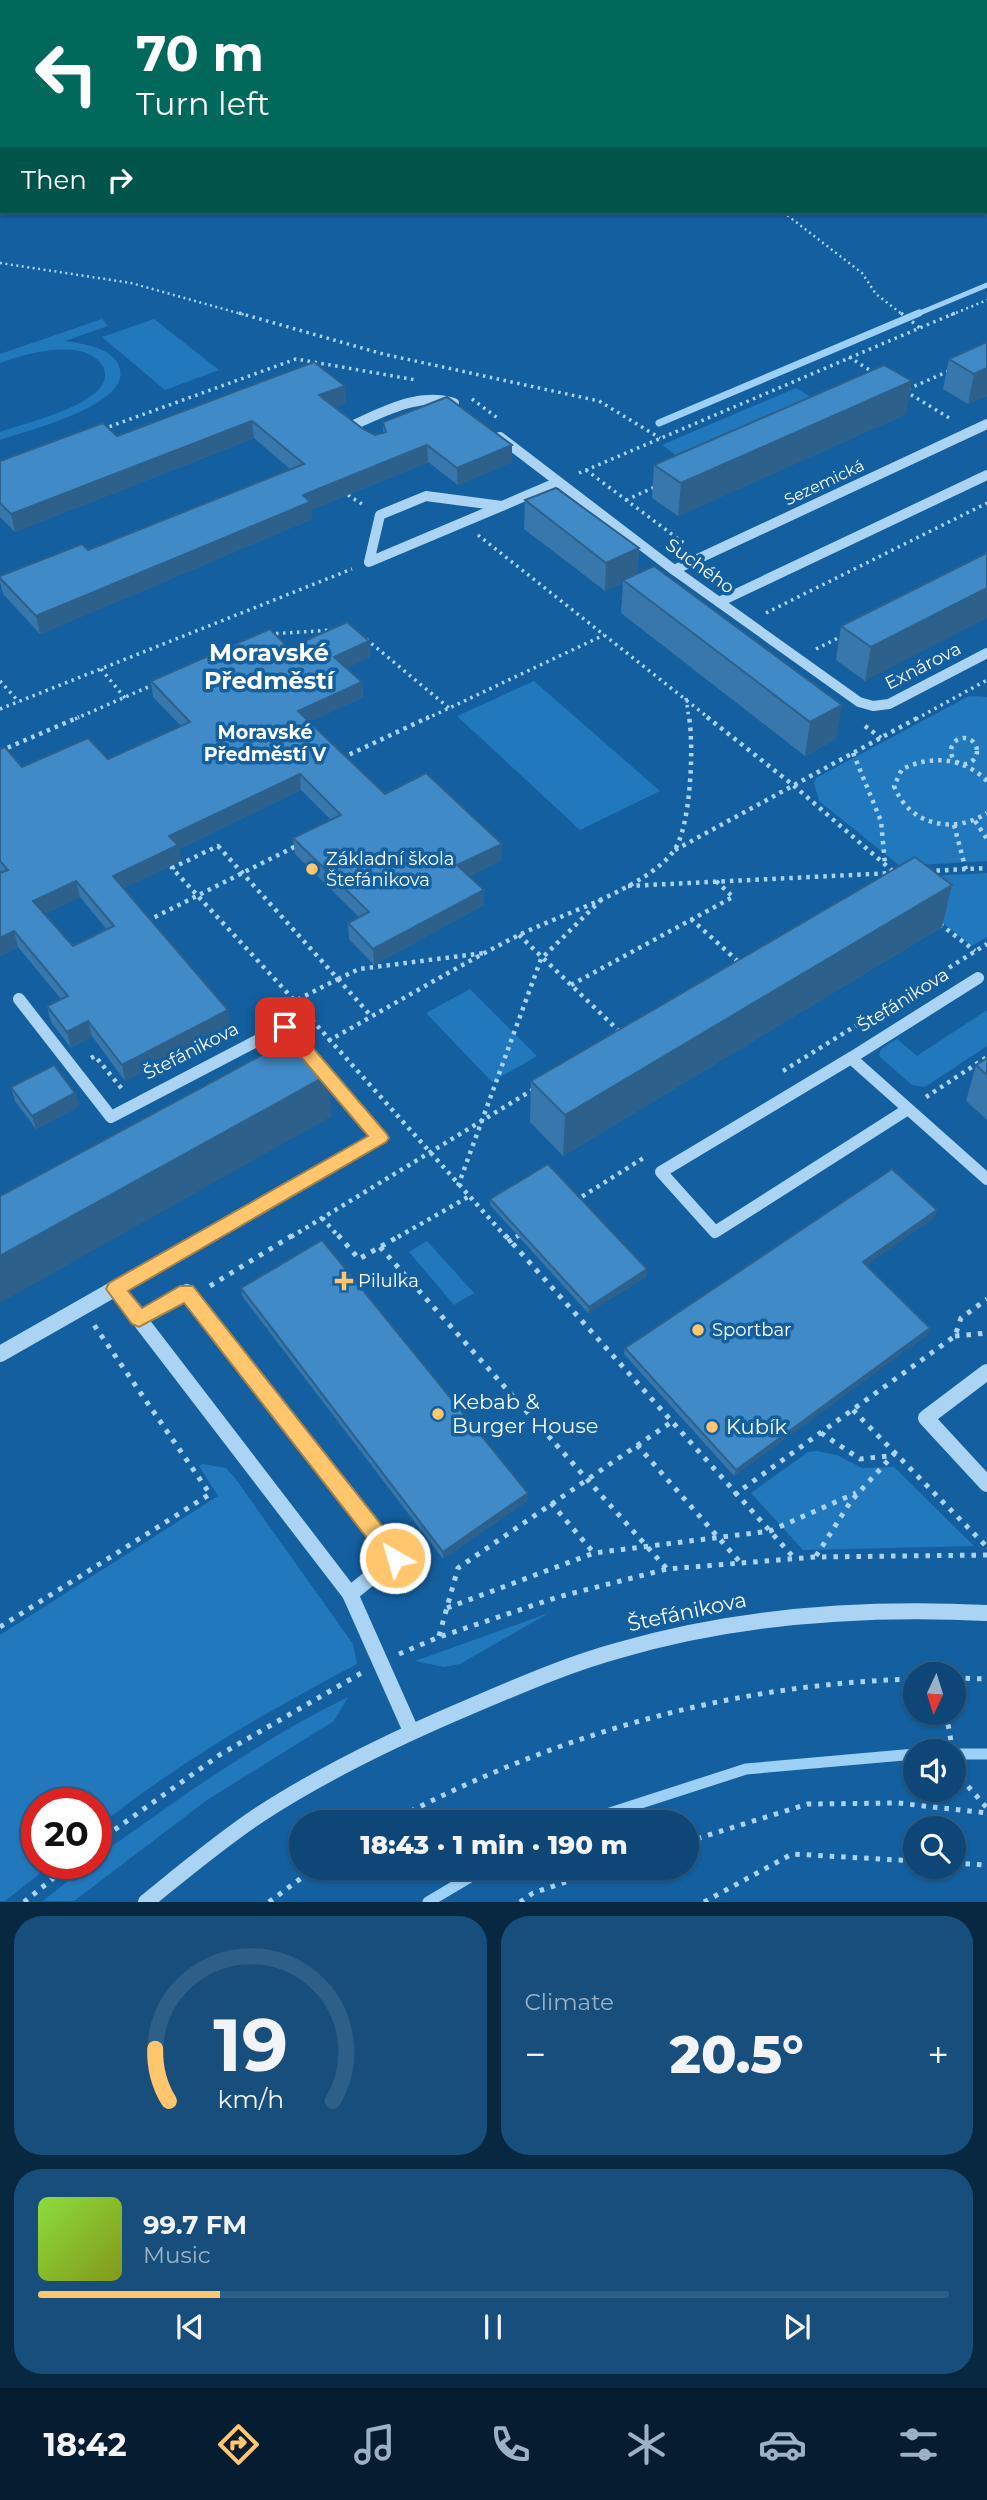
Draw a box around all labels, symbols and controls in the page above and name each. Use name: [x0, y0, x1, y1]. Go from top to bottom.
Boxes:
text: 70 m: [136, 24, 264, 83]
icon: left: [21, 28, 112, 119]
text: Turn left: [136, 84, 270, 123]
icon: right: [101, 161, 139, 199]
text: Then: [21, 164, 87, 196]
street label: Sezemická: [781, 456, 867, 509]
street label: Suchého: [661, 534, 739, 598]
district label: Moravské Předměstí: [204, 638, 336, 695]
street label: Exnárova: [881, 638, 965, 694]
district label: Moravské Předměstí V: [204, 721, 327, 766]
place label: Základní škola Štefánikova: [326, 848, 454, 891]
marker: Základní škola Štefánikova: [304, 861, 320, 877]
street label: Štefánikova: [853, 963, 953, 1037]
pin: [255, 997, 315, 1057]
icon: arrive: [266, 1008, 304, 1046]
street label: Štefánikova: [140, 1018, 242, 1084]
place label: Pilulka: [358, 1270, 419, 1292]
marker: Pilulka: [336, 1273, 352, 1289]
place label: Sportbar: [712, 1319, 791, 1341]
marker: Sportbar: [690, 1322, 706, 1338]
place label: Kebab & Burger House: [452, 1389, 598, 1438]
marker: Kebab & Burger House: [430, 1406, 446, 1422]
place label: Kubík: [726, 1414, 788, 1439]
marker: Kubík: [704, 1419, 720, 1435]
position arrow: [358, 1521, 432, 1595]
street label: Štefánikova: [625, 1587, 749, 1636]
north arrow: [903, 1662, 966, 1726]
map controls: [903, 1662, 966, 1879]
button: sound: [903, 1739, 966, 1802]
speed limit sign: 20: [21, 1788, 112, 1879]
button: search: [903, 1816, 966, 1879]
text: 18:43 · 1 min · 190 m: [360, 1829, 628, 1861]
text: Climate: [525, 1988, 614, 2016]
text: 19: [213, 2002, 288, 2090]
text: 20.5°: [670, 2023, 804, 2086]
text: −: [525, 2031, 546, 2078]
text: +: [927, 2031, 949, 2078]
text: km/h: [217, 2084, 284, 2114]
text: 99.7 FM: [143, 2209, 247, 2241]
text: Music: [143, 2241, 211, 2269]
icon: previous: [171, 2308, 209, 2346]
icon: pause: [474, 2308, 512, 2346]
icon: next: [778, 2308, 816, 2346]
icon: directions: [214, 2420, 263, 2469]
icon: music: [350, 2420, 399, 2469]
icon: phone: [486, 2420, 535, 2469]
icon: climate: [622, 2420, 671, 2469]
icon: car: [758, 2420, 807, 2469]
icon: filters: [894, 2420, 943, 2469]
text: 18:42: [44, 2425, 127, 2464]

